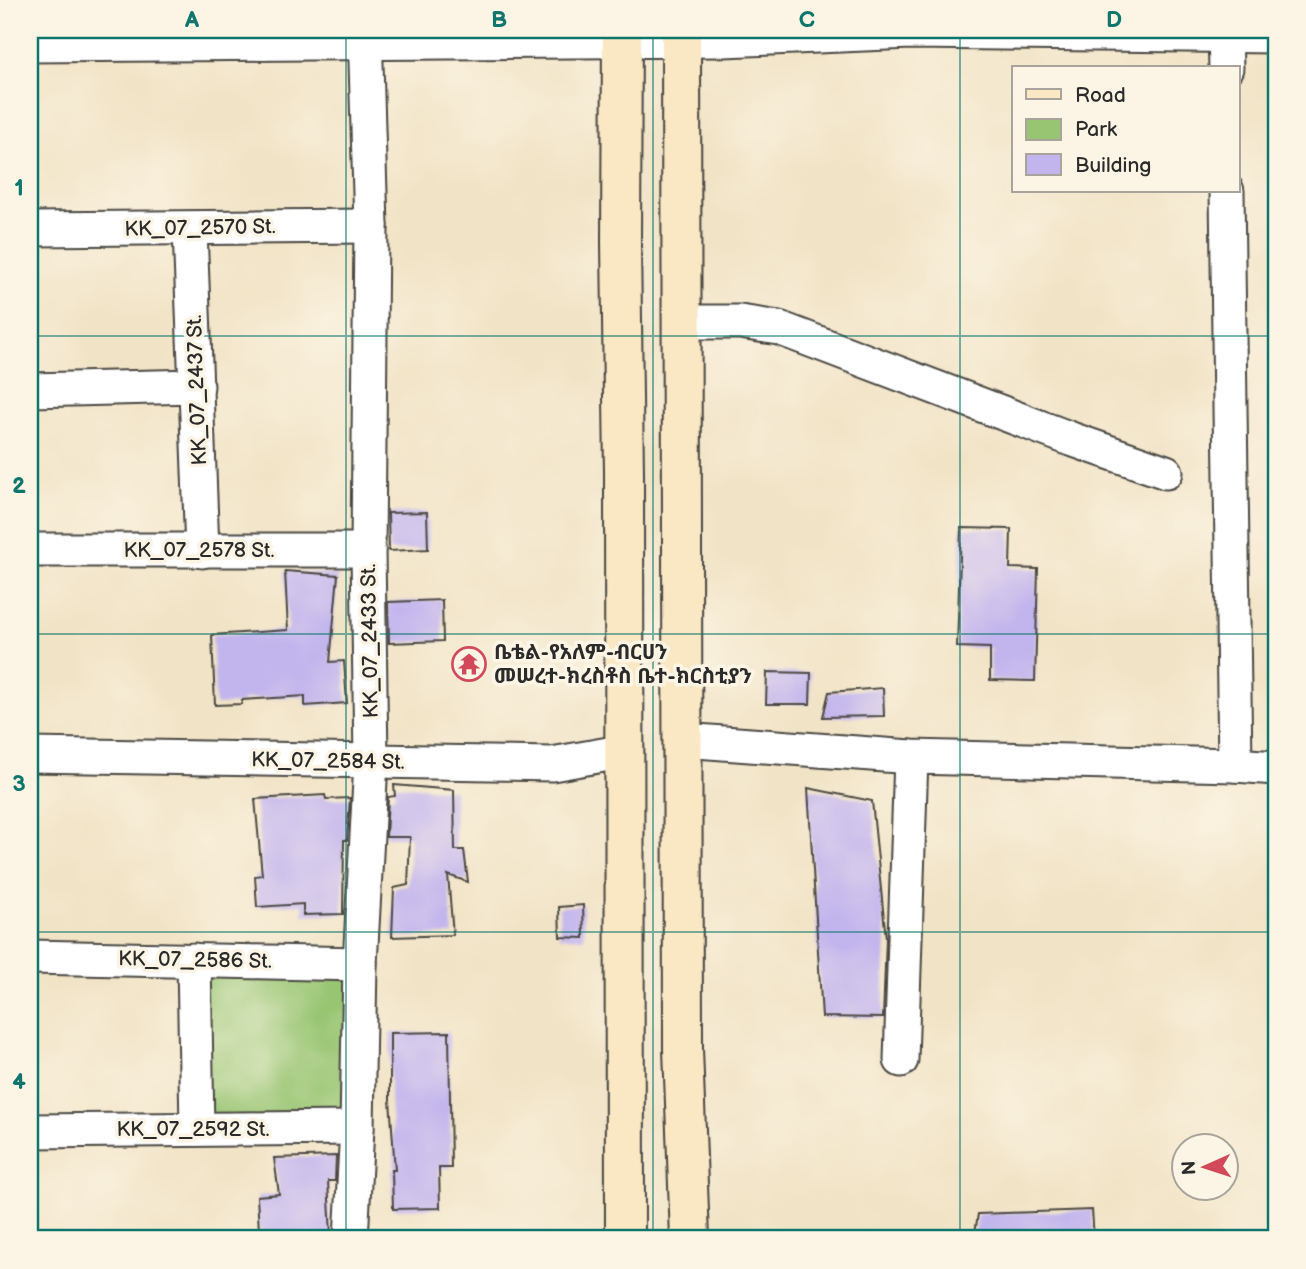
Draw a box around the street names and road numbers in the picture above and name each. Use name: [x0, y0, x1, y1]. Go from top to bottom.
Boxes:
street label: KK_07_2570 St.: [124, 214, 276, 242]
street label: KK_07_2437 St.: [182, 314, 212, 466]
street label: KK_07_2578 St.: [123, 538, 275, 563]
street label: KK_07_2433 St.: [356, 563, 384, 719]
street label: KK_07_2584 St.: [251, 747, 405, 775]
street label: KK_07_2586 St.: [118, 946, 272, 974]
street label: KK_07_2592 St.: [116, 1117, 270, 1142]

